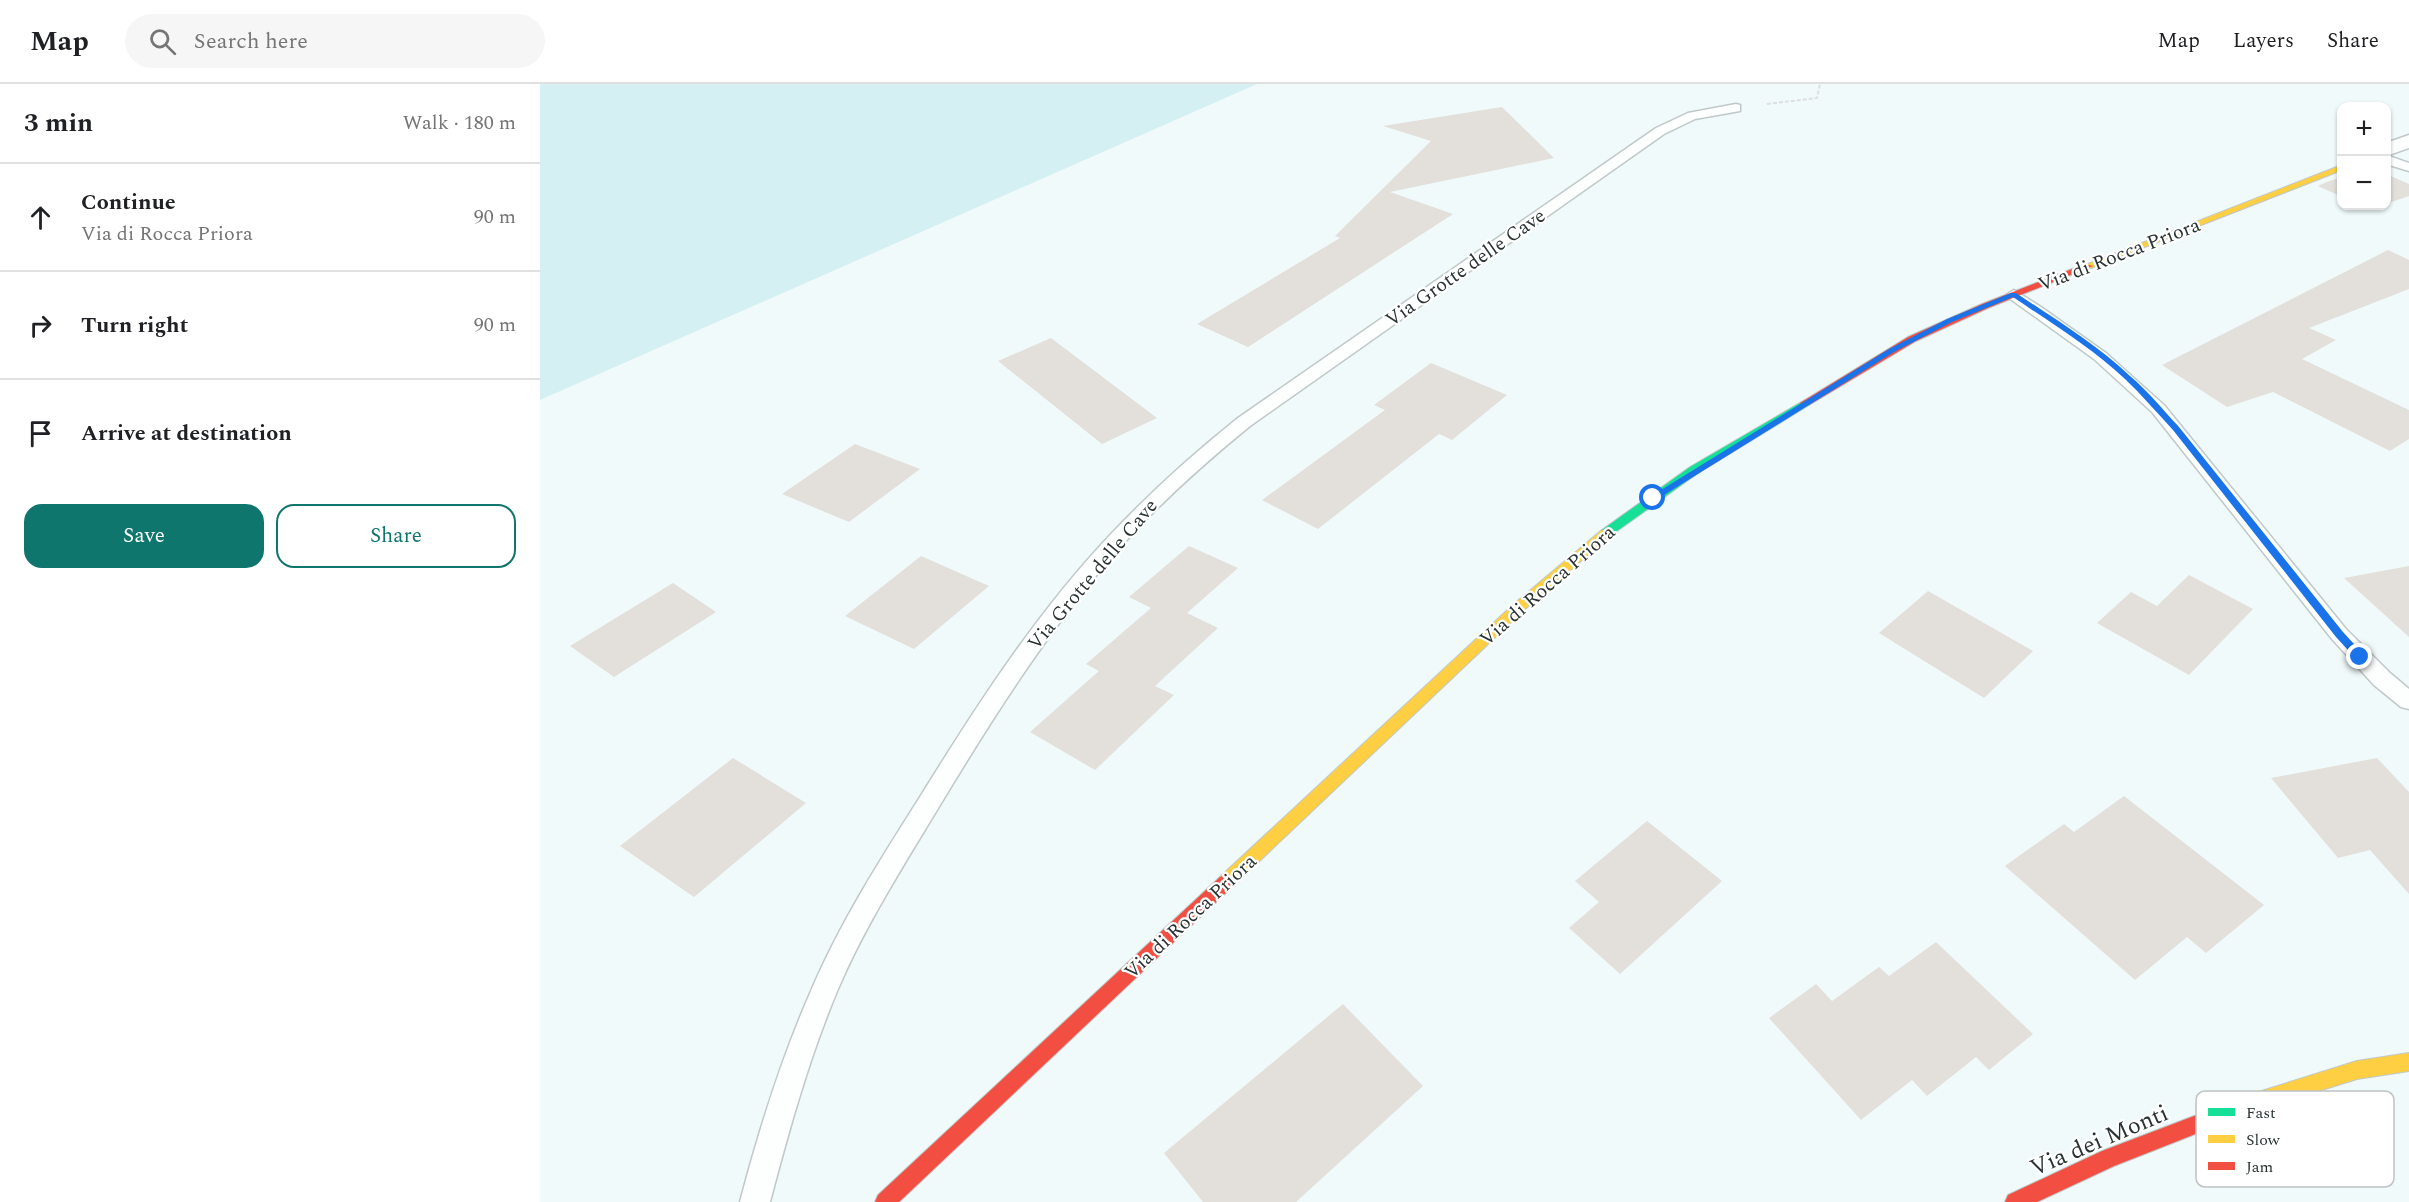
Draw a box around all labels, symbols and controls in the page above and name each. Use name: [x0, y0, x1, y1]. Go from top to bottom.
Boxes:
search box: [125, 14, 545, 68]
text: Map: [30, 20, 89, 63]
icon: search: [146, 25, 179, 58]
text: Search here: [194, 25, 308, 58]
text: Map: [2158, 25, 2200, 57]
text: Layers: [2233, 25, 2294, 57]
text: Share: [2327, 25, 2379, 57]
map controls: [2337, 102, 2391, 210]
button: +: [2337, 102, 2391, 156]
text: 3 min: [24, 103, 93, 143]
text: Walk · 180 m: [403, 108, 516, 138]
button: −: [2337, 156, 2391, 210]
text: Continue: [81, 186, 176, 219]
icon: ahead: [24, 201, 57, 234]
street label: Via Grotte delle Cave: [1379, 201, 1552, 335]
text: 90 m: [474, 202, 516, 232]
street label: Via di Rocca Priora: [2034, 210, 2205, 300]
text: Via di Rocca Priora: [81, 219, 253, 249]
icon: right: [24, 309, 57, 342]
text: Turn right: [81, 309, 188, 342]
text: 90 m: [474, 310, 516, 340]
icon: arrive: [24, 417, 57, 450]
text: Arrive at destination: [81, 417, 292, 450]
route start: [1639, 484, 1665, 510]
street label: Via Grotte delle Cave: [1020, 492, 1165, 657]
button: Save: [24, 504, 264, 568]
button: Share: [276, 504, 516, 568]
street label: Via di Rocca Priora: [1473, 518, 1622, 653]
route end: [2346, 643, 2372, 669]
street label: Via di Rocca Priora: [1118, 847, 1264, 986]
legend: [2196, 1091, 2394, 1187]
street label: Via dei Monti: [2024, 1096, 2174, 1186]
text: Fast: [2246, 1101, 2276, 1125]
text: Slow: [2246, 1128, 2281, 1152]
text: Jam: [2246, 1155, 2274, 1179]

